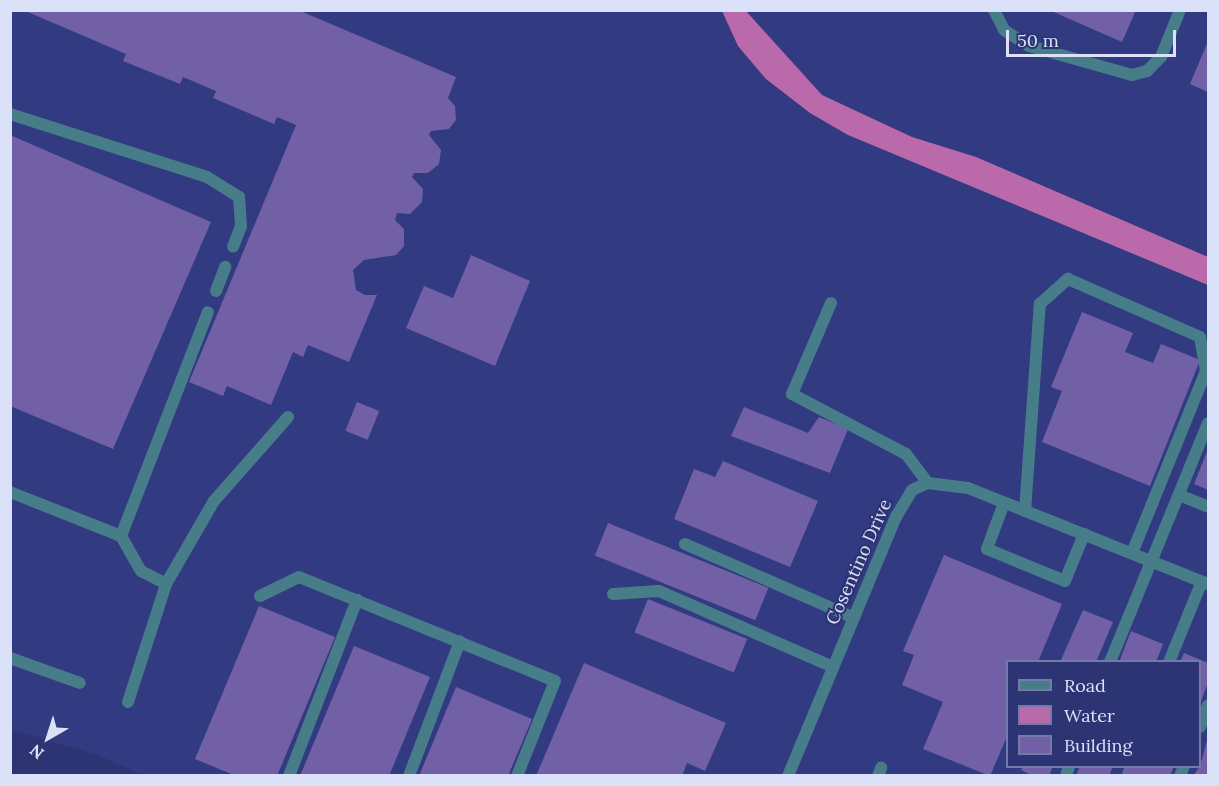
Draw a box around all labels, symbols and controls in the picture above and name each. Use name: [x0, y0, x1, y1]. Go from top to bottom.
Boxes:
scale bar: [1009, 18, 1178, 56]
text: 50 m: [1017, 29, 1059, 52]
street label: Cosentino Drive: [822, 496, 896, 628]
legend: [1006, 660, 1201, 768]
text: Road: [1064, 674, 1106, 697]
text: Water: [1064, 704, 1115, 727]
north arrow: [18, 708, 78, 768]
text: Building: [1064, 734, 1132, 757]
text: N: [26, 740, 48, 764]

